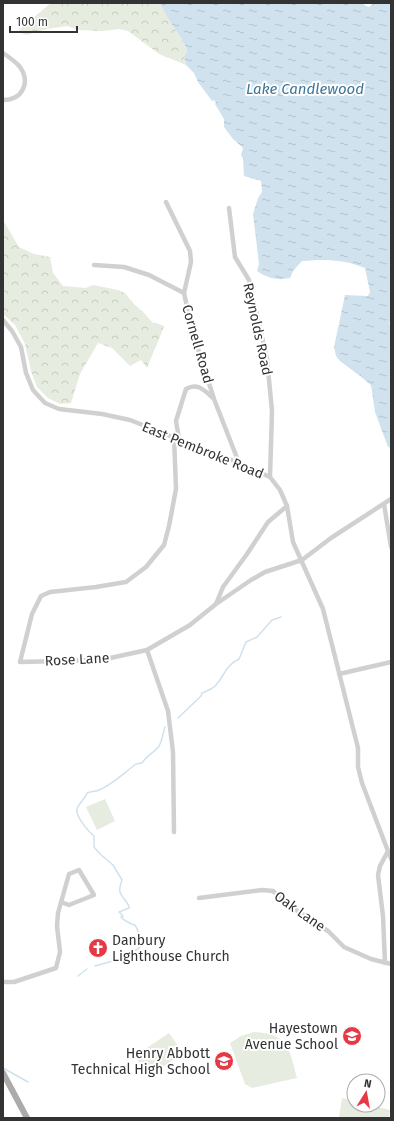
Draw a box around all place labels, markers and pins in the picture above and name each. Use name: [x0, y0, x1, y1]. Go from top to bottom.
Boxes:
place label: Danbury Lighthouse Church: [112, 932, 230, 965]
church icon: Danbury Lighthouse Church: [87, 937, 109, 959]
place label: Hayestown Avenue School: [245, 1020, 338, 1053]
school or university icon: Hayestown Avenue School: [341, 1025, 363, 1047]
place label: Henry Abbott Technical High School: [71, 1045, 211, 1078]
school or university icon: Henry Abbott Technical High School: [213, 1050, 235, 1072]

